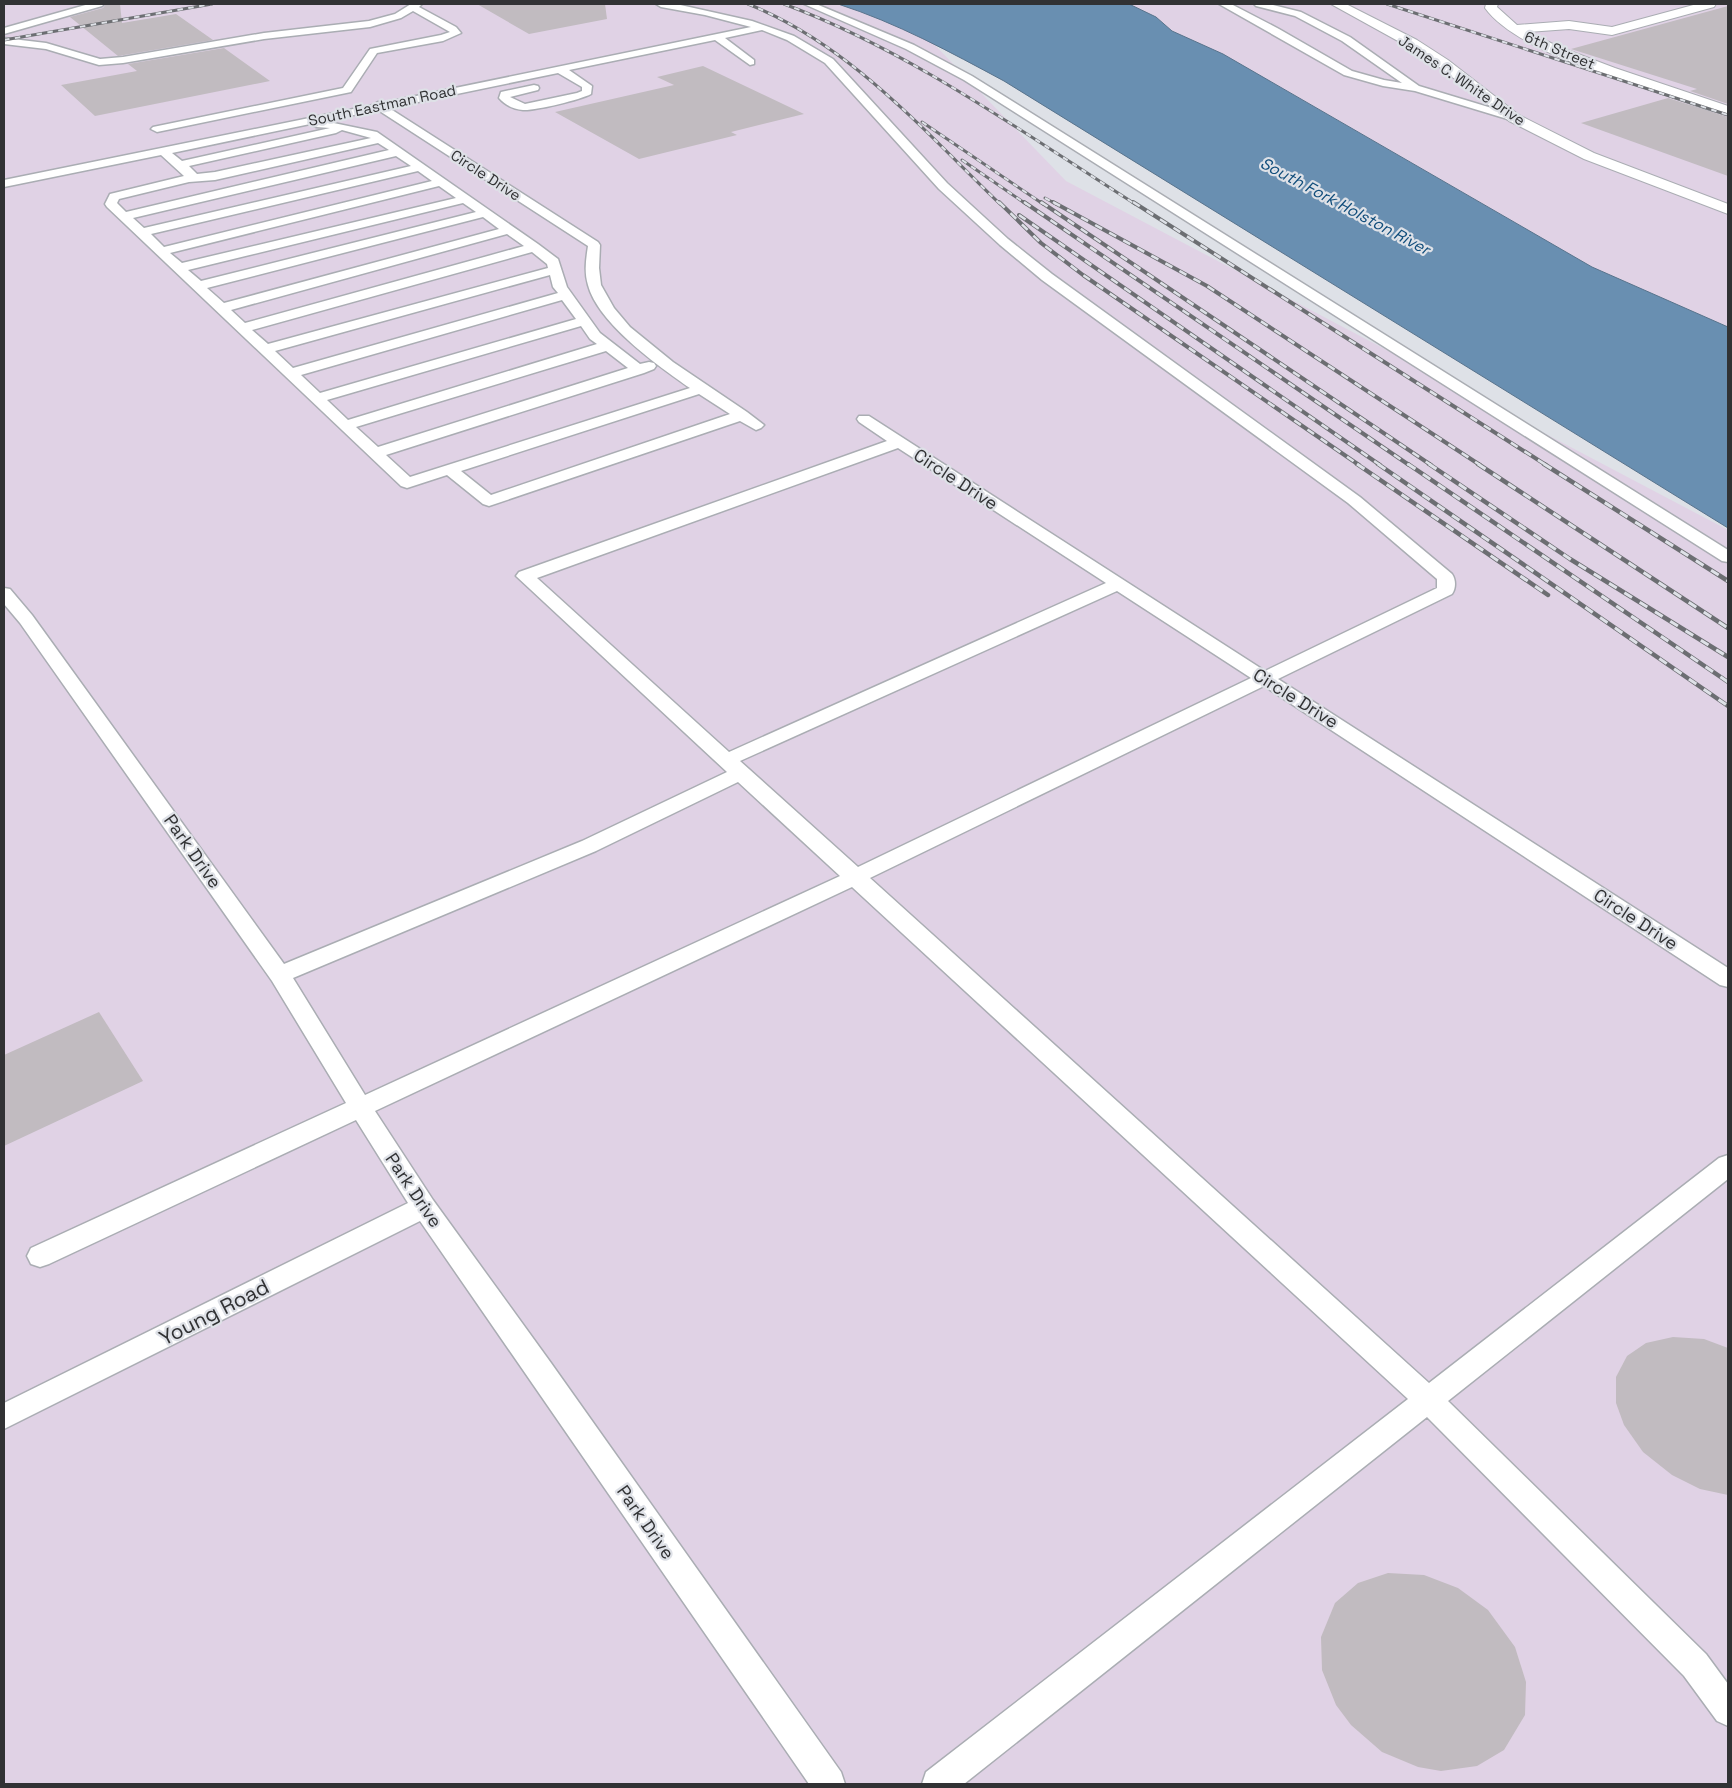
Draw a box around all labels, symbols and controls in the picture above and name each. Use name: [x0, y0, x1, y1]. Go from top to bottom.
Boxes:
street label: 6th Street: [1522, 27, 1598, 73]
street label: James C. White Drive: [1395, 31, 1529, 130]
street label: South Eastman Road: [306, 80, 458, 130]
street label: Circle Drive: [447, 145, 525, 205]
water label: South Fork Holston River: [1257, 152, 1435, 261]
street label: Circle Drive: [909, 443, 1003, 515]
street label: Circle Drive: [1249, 663, 1343, 733]
street label: Park Drive: [159, 810, 227, 892]
street label: Circle Drive: [1589, 883, 1683, 955]
street label: Park Drive: [381, 1148, 447, 1232]
street label: Young Road: [154, 1273, 274, 1351]
street label: Park Drive: [612, 1481, 680, 1563]

